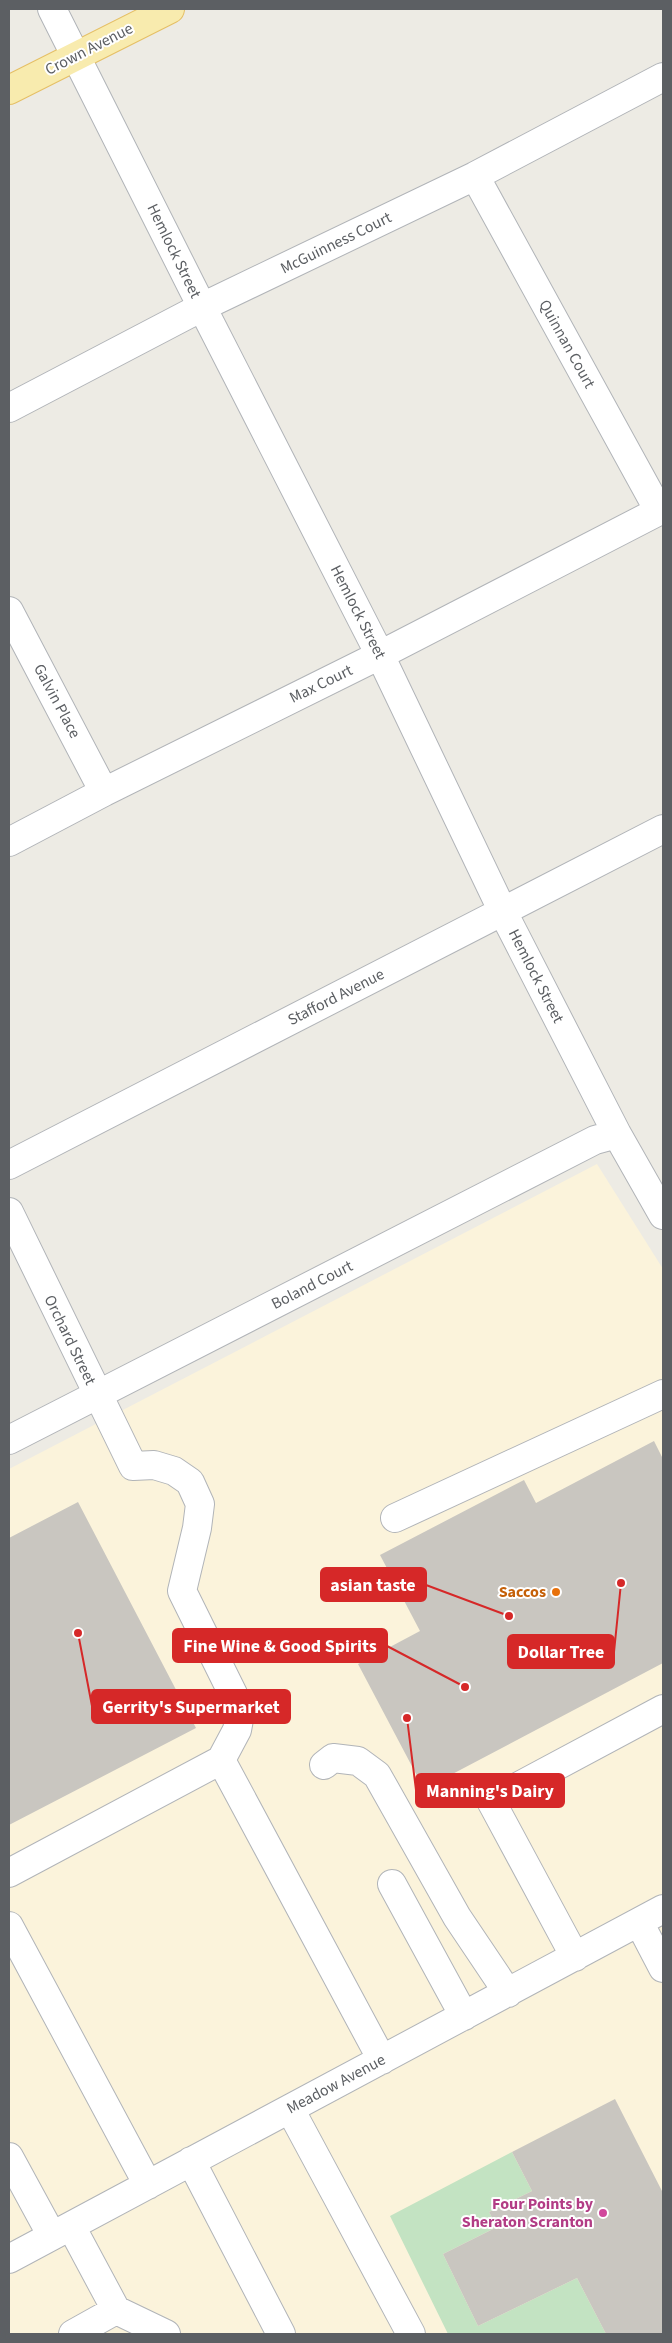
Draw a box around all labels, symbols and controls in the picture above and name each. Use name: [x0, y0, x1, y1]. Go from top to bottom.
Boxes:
street label: Crown Avenue: [41, 17, 137, 81]
street label: Hemlock Street: [142, 200, 207, 303]
street label: McGuinness Court: [277, 206, 396, 279]
street label: Quinnan Court: [534, 296, 601, 393]
street label: Hemlock Street: [325, 561, 391, 663]
street label: Max Court: [286, 659, 357, 709]
street label: Galvin Place: [28, 660, 86, 742]
street label: Hemlock Street: [503, 925, 569, 1027]
street label: Stafford Avenue: [284, 963, 388, 1031]
street label: Boland Court: [268, 1255, 357, 1315]
street label: Orchard Street: [39, 1291, 102, 1389]
callout: asian taste: [321, 1568, 426, 1601]
text: asian taste: [330, 1573, 416, 1598]
place label: Saccos: [499, 1581, 546, 1603]
marker: Saccos: [550, 1586, 562, 1598]
callout: Fine Wine & Good Spirits: [173, 1629, 387, 1662]
text: Fine Wine & Good Spirits: [183, 1634, 377, 1659]
callout: Dollar Tree: [508, 1635, 614, 1668]
text: Dollar Tree: [518, 1640, 604, 1665]
callout: Gerrity's Supermarket: [92, 1690, 290, 1723]
text: Gerrity's Supermarket: [102, 1695, 280, 1720]
callout: Manning's Dairy: [416, 1774, 564, 1807]
text: Manning's Dairy: [426, 1779, 555, 1804]
street label: Meadow Avenue: [283, 2049, 389, 2119]
place label: Four Points by Sheraton Scranton: [462, 2193, 594, 2233]
marker: Four Points by Sheraton Scranton: [597, 2207, 609, 2219]

